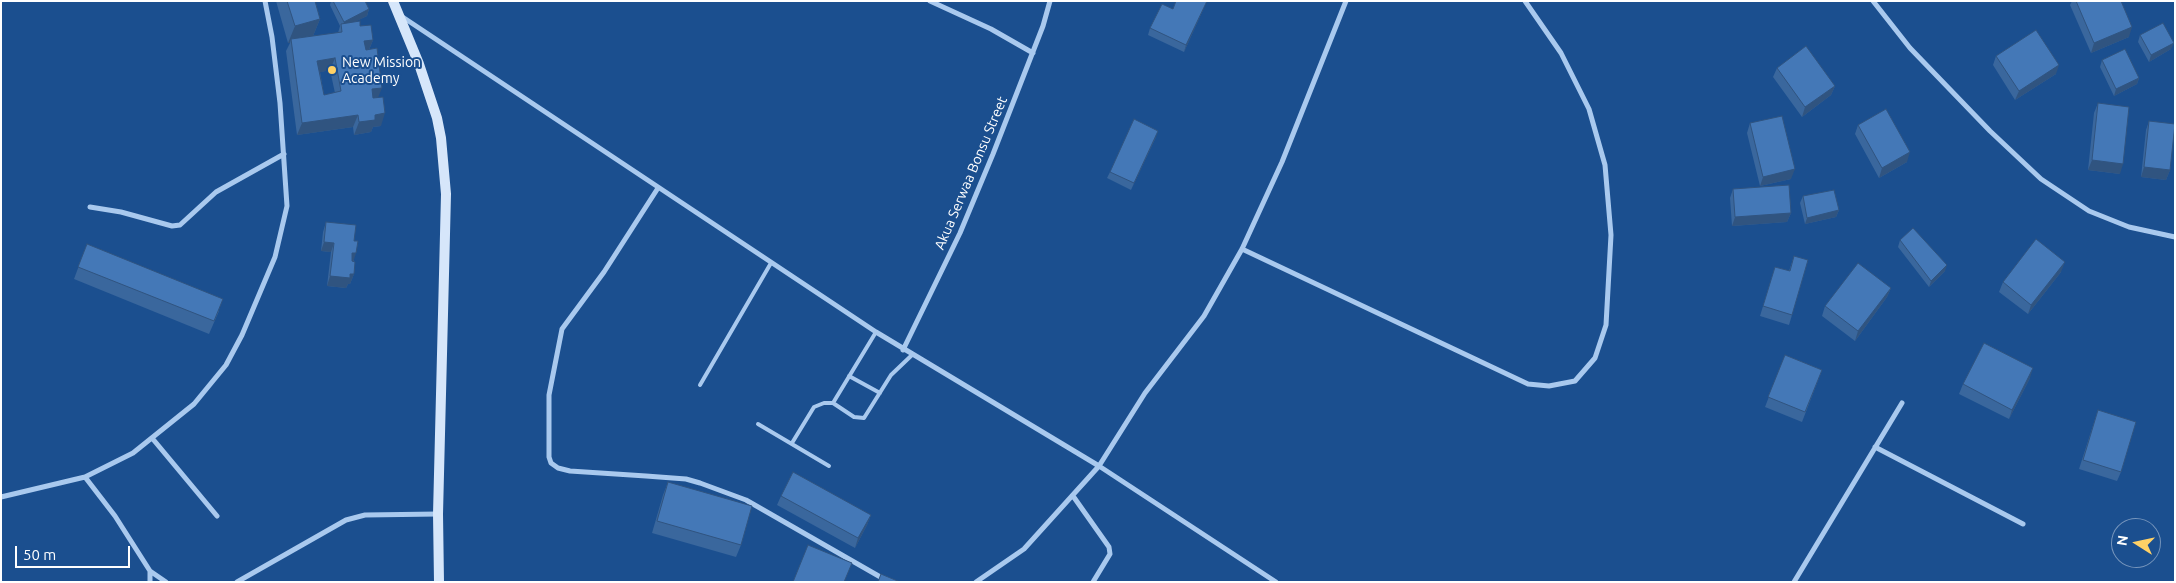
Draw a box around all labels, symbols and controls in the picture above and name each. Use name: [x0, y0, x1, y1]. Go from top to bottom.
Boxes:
place label: New Mission Academy: [342, 54, 421, 86]
marker: New Mission Academy: [326, 64, 338, 76]
street label: Akua Serwaa Bonsu Street: [931, 94, 1011, 252]
north arrow: [2111, 518, 2161, 568]
text: N: [2113, 534, 2131, 547]
scale bar: [18, 536, 132, 568]
text: 50 m: [23, 546, 56, 563]

